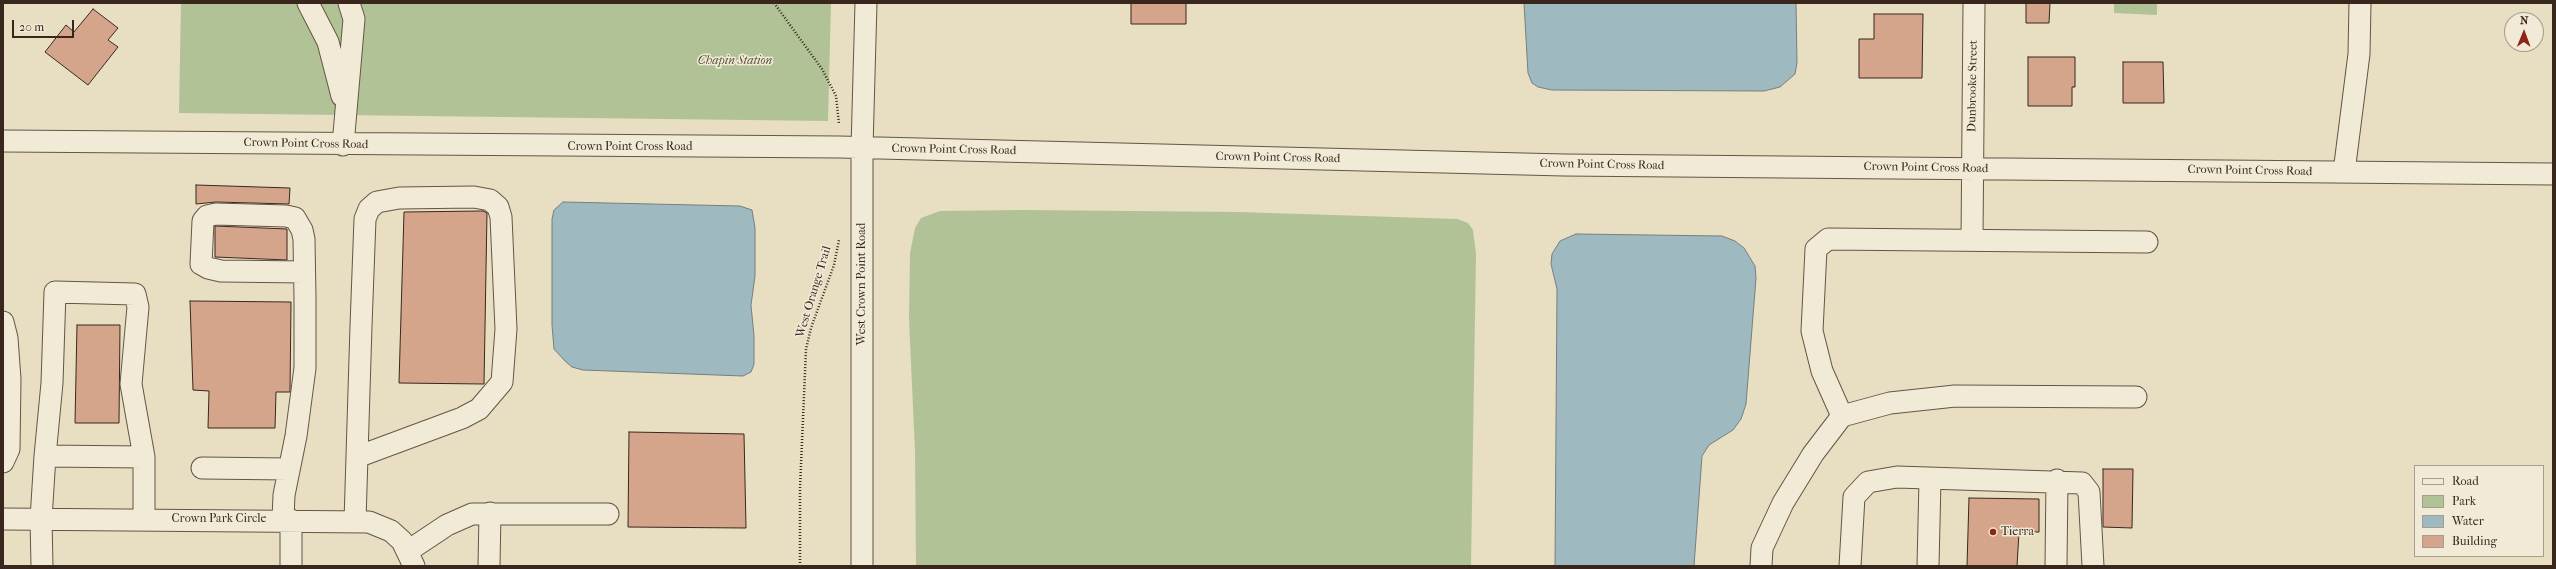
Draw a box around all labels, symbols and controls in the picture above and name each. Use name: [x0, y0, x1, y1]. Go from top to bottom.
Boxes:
scale bar: [14, 12, 76, 38]
north arrow: [2504, 12, 2544, 52]
text: N: [2520, 14, 2528, 27]
text: 20 m: [19, 20, 44, 34]
street label: Dunbrooke Street: [1965, 40, 1981, 132]
park label: Chapin Station: [698, 54, 772, 68]
street label: Crown Point Cross Road: [243, 136, 369, 152]
street label: Crown Point Cross Road: [568, 140, 692, 154]
street label: Crown Point Cross Road: [891, 142, 1017, 158]
street label: Crown Point Cross Road: [1215, 150, 1341, 166]
street label: Crown Point Cross Road: [1539, 157, 1665, 173]
street label: Crown Point Cross Road: [1863, 160, 1989, 176]
street label: Crown Point Cross Road: [2187, 163, 2313, 179]
street label: West Crown Point Road: [855, 223, 869, 345]
street label: West Orange Trail: [793, 244, 835, 340]
legend: [2414, 465, 2544, 557]
text: Road: [2452, 474, 2479, 488]
text: Park: [2452, 494, 2476, 508]
street label: Crown Park Circle: [172, 512, 266, 526]
text: Water: [2452, 514, 2484, 528]
place label: Tierra: [2001, 525, 2034, 539]
marker: Tierra: [1988, 527, 1998, 537]
text: Building: [2452, 534, 2497, 548]

